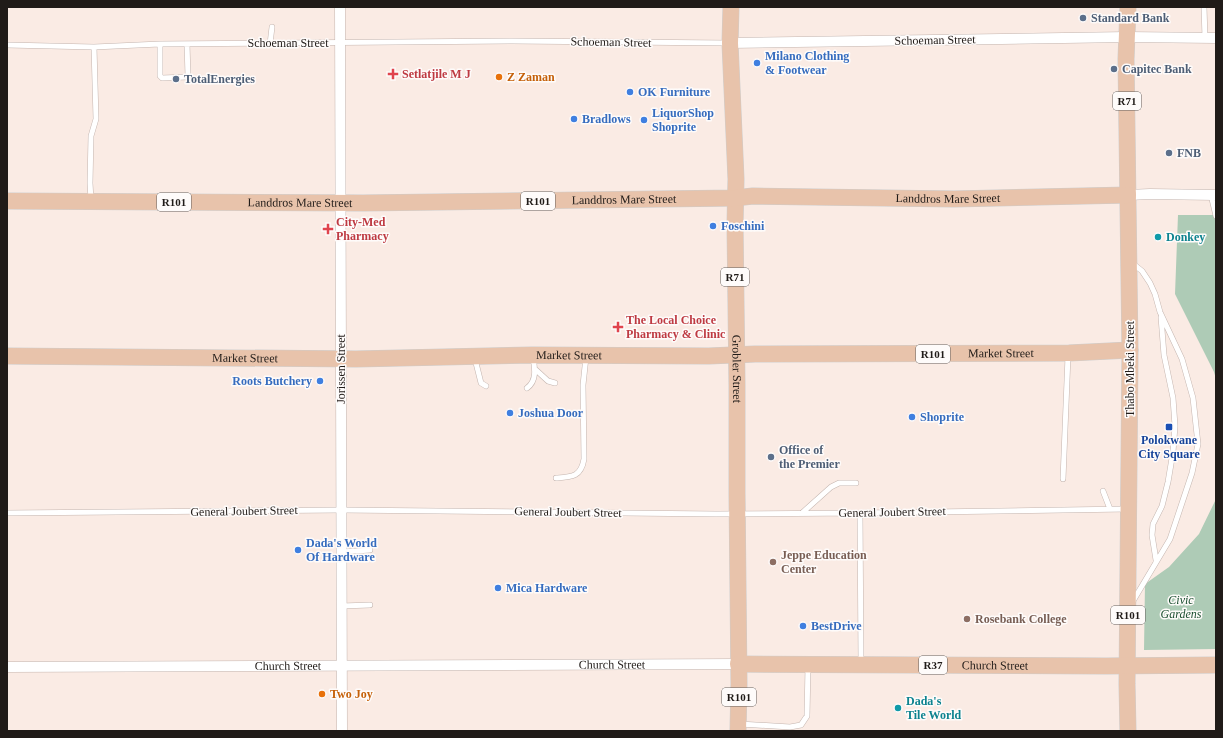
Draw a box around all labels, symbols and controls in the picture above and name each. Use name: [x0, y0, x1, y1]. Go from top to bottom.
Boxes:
place label: Standard Bank: [1091, 11, 1170, 25]
marker: Standard Bank: [1078, 13, 1088, 23]
street label: Schoeman Street: [894, 32, 976, 48]
street label: Schoeman Street: [570, 34, 652, 50]
street label: Schoeman Street: [248, 36, 329, 50]
place label: Milano Clothing & Footwear: [765, 49, 849, 77]
marker: Milano Clothing & Footwear: [752, 58, 762, 68]
place label: Capitec Bank: [1122, 62, 1192, 76]
marker: Capitec Bank: [1109, 64, 1119, 74]
place label: Setlatjile M J: [402, 67, 471, 81]
marker: Setlatjile M J: [387, 68, 399, 80]
place label: Z Zaman: [507, 70, 555, 84]
place label: TotalEnergies: [184, 72, 255, 86]
marker: Z Zaman: [494, 72, 504, 82]
marker: TotalEnergies: [171, 74, 181, 84]
place label: OK Furniture: [638, 85, 711, 99]
marker: OK Furniture: [625, 87, 635, 97]
road number: R71: [1113, 92, 1141, 110]
place label: LiquorShop Shoprite: [652, 106, 714, 134]
place label: Bradlows: [582, 112, 631, 126]
marker: Bradlows: [569, 114, 579, 124]
marker: LiquorShop Shoprite: [639, 115, 649, 125]
place label: FNB: [1177, 146, 1201, 160]
marker: FNB: [1164, 148, 1174, 158]
street label: Landdros Mare Street: [895, 191, 1001, 206]
road number: R101: [521, 192, 555, 210]
street label: Landdros Mare Street: [572, 192, 677, 207]
road number: R101: [157, 193, 191, 211]
street label: Landdros Mare Street: [248, 195, 353, 210]
place label: City-Med Pharmacy: [336, 215, 389, 243]
place label: Foschini: [721, 219, 765, 233]
marker: Foschini: [708, 221, 718, 231]
marker: City-Med Pharmacy: [323, 224, 333, 234]
place label: Donkey: [1166, 230, 1205, 244]
marker: Donkey: [1153, 232, 1163, 242]
road number: R71: [721, 268, 749, 286]
place label: The Local Choice Pharmacy & Clinic: [626, 313, 726, 341]
street label: Thabo Mbeki Street: [1123, 320, 1137, 417]
marker: The Local Choice Pharmacy & Clinic: [613, 322, 623, 332]
street label: Jorissen Street: [334, 334, 348, 404]
street label: Grobler Street: [729, 335, 744, 404]
road number: R101: [916, 345, 950, 363]
street label: Market Street: [968, 346, 1034, 360]
street label: Market Street: [536, 348, 602, 362]
street label: Market Street: [212, 351, 279, 365]
place label: Roots Butchery: [232, 374, 312, 388]
marker: Roots Butchery: [315, 376, 325, 386]
place label: Joshua Door: [518, 406, 584, 420]
marker: Joshua Door: [505, 408, 515, 418]
place label: Shoprite: [920, 410, 965, 424]
marker: Shoprite: [907, 412, 917, 422]
marker: Polokwane City Square: [1164, 422, 1174, 432]
place label: Polokwane City Square: [1138, 433, 1200, 461]
place label: Office of the Premier: [779, 443, 840, 471]
marker: Office of the Premier: [766, 452, 776, 462]
street label: General Joubert Street: [190, 503, 298, 519]
street label: General Joubert Street: [514, 504, 622, 520]
street label: General Joubert Street: [838, 504, 946, 520]
place label: Dada's World Of Hardware: [306, 536, 377, 564]
marker: Dada's World Of Hardware: [293, 545, 303, 555]
place label: Jeppe Education Center: [781, 548, 867, 576]
marker: Jeppe Education Center: [768, 557, 778, 567]
place label: Mica Hardware: [506, 581, 588, 595]
marker: Mica Hardware: [493, 583, 503, 593]
park label: Civic Gardens: [1161, 593, 1202, 621]
road number: R101: [1111, 606, 1145, 624]
place label: Rosebank College: [975, 612, 1067, 626]
marker: Rosebank College: [962, 614, 972, 624]
place label: BestDrive: [811, 619, 862, 633]
marker: BestDrive: [798, 621, 808, 631]
road number: R37: [919, 656, 947, 674]
street label: Church Street: [579, 657, 646, 672]
street label: Church Street: [962, 658, 1029, 673]
street label: Church Street: [255, 659, 322, 673]
place label: Two Joy: [330, 687, 373, 701]
road number: R101: [722, 688, 756, 706]
marker: Two Joy: [317, 689, 327, 699]
place label: Dada's Tile World: [906, 694, 962, 722]
marker: Dada's Tile World: [893, 703, 903, 713]

